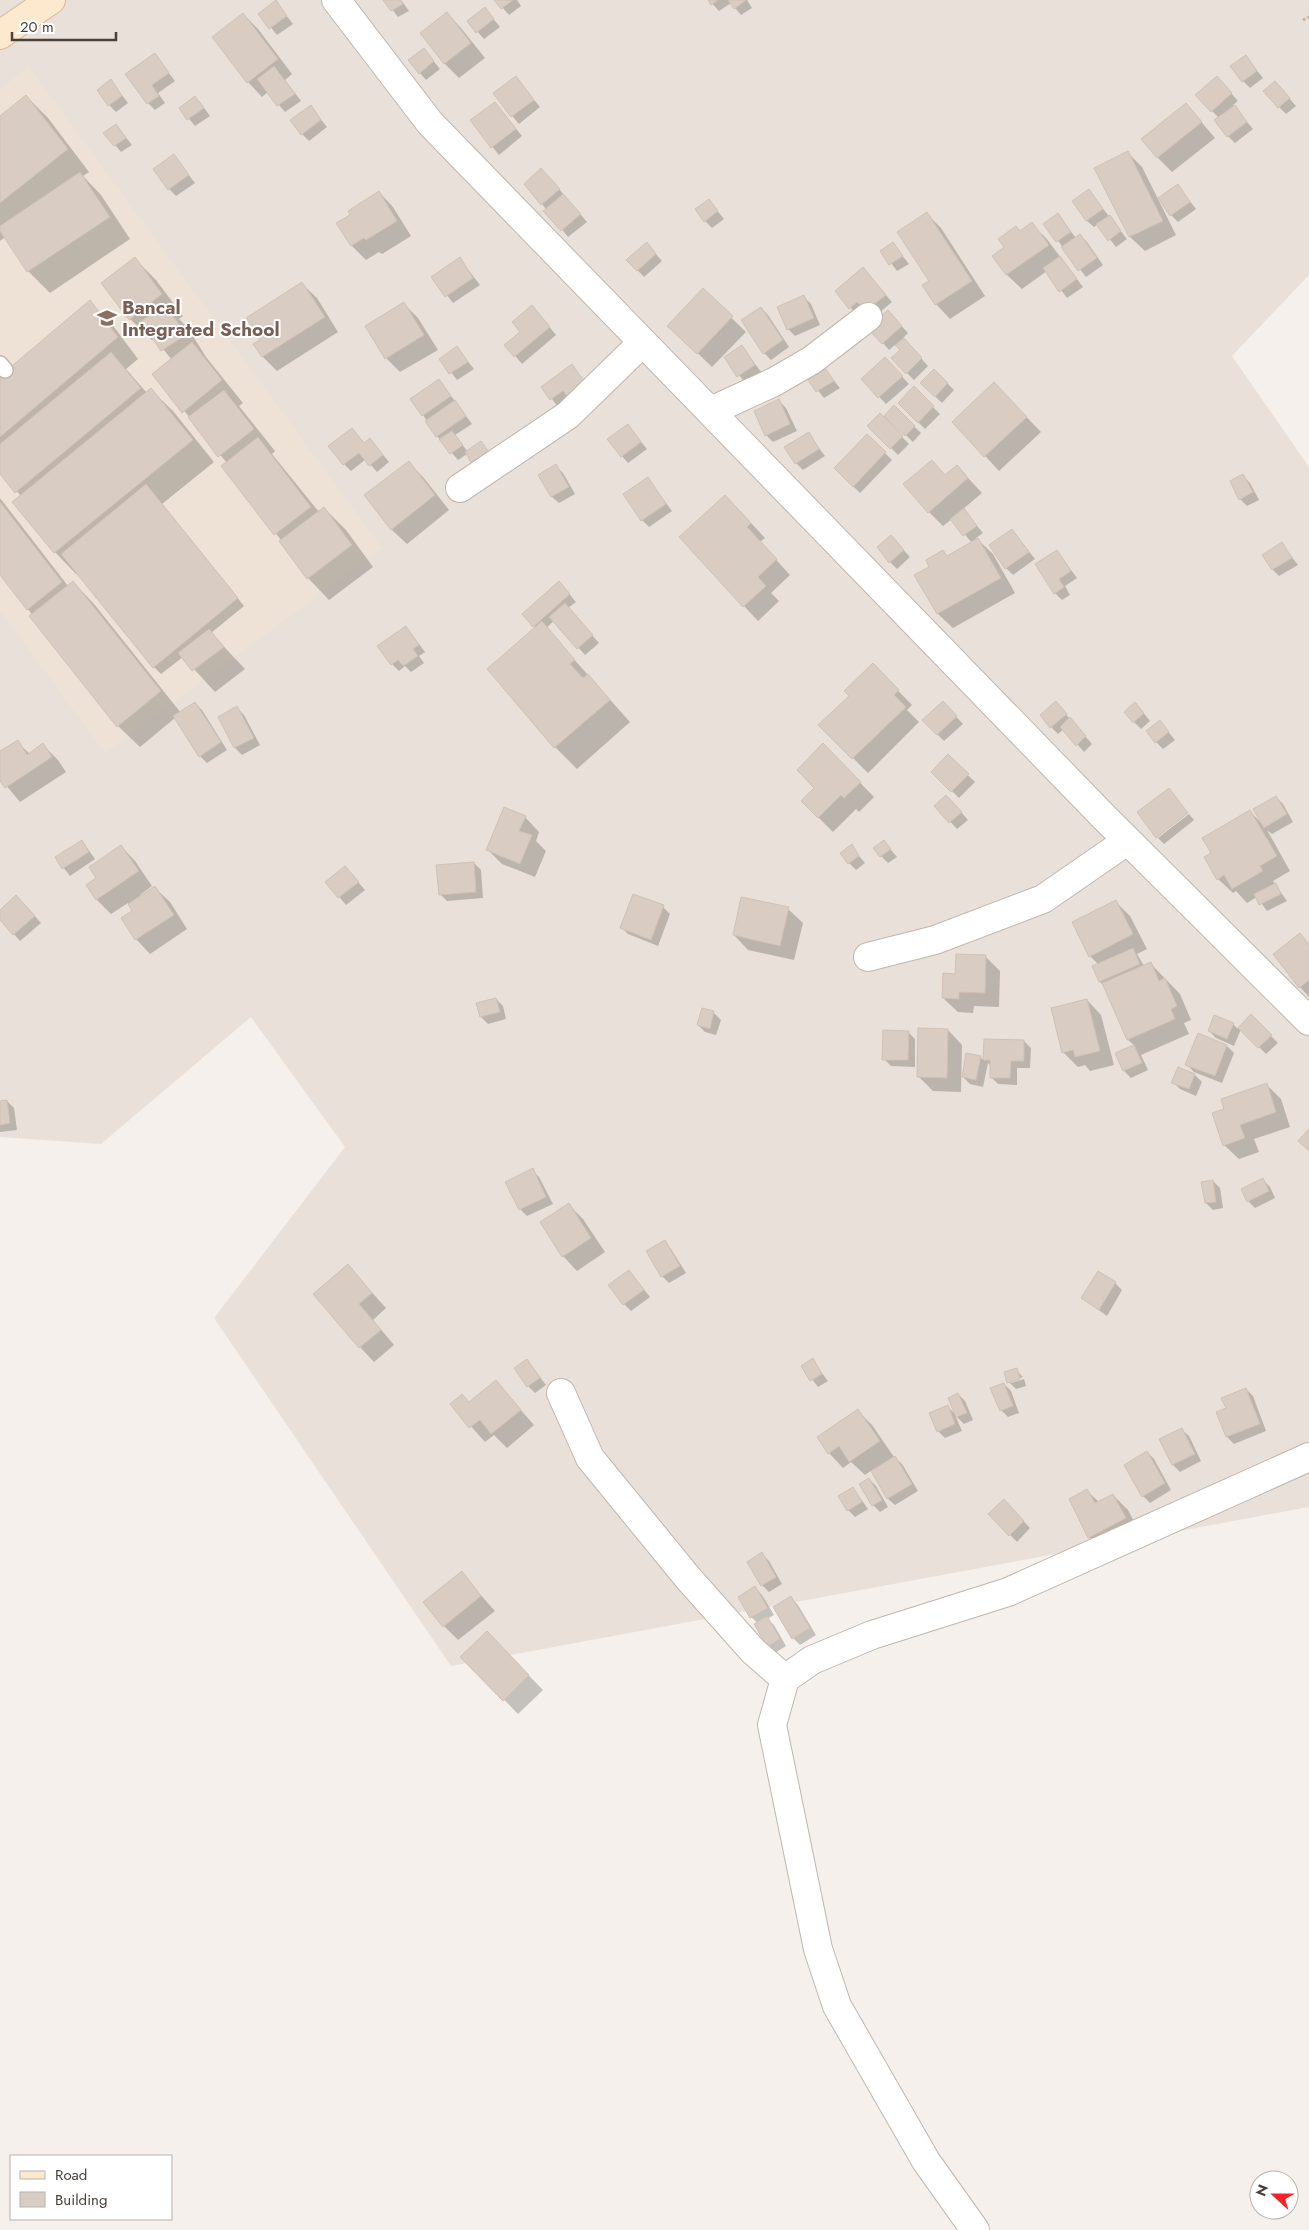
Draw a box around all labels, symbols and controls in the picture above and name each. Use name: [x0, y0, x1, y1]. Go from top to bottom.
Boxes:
scale bar: [12, 10, 116, 42]
text: 20 m: [20, 16, 54, 38]
place label: Bancal Integrated School: [122, 294, 280, 343]
school or university icon: Bancal Integrated School: [96, 307, 118, 329]
legend: [10, 2155, 172, 2220]
text: Road: [55, 2164, 87, 2186]
north arrow: [1249, 2170, 1299, 2220]
text: N: [1251, 2182, 1273, 2199]
text: Building: [55, 2189, 107, 2211]

